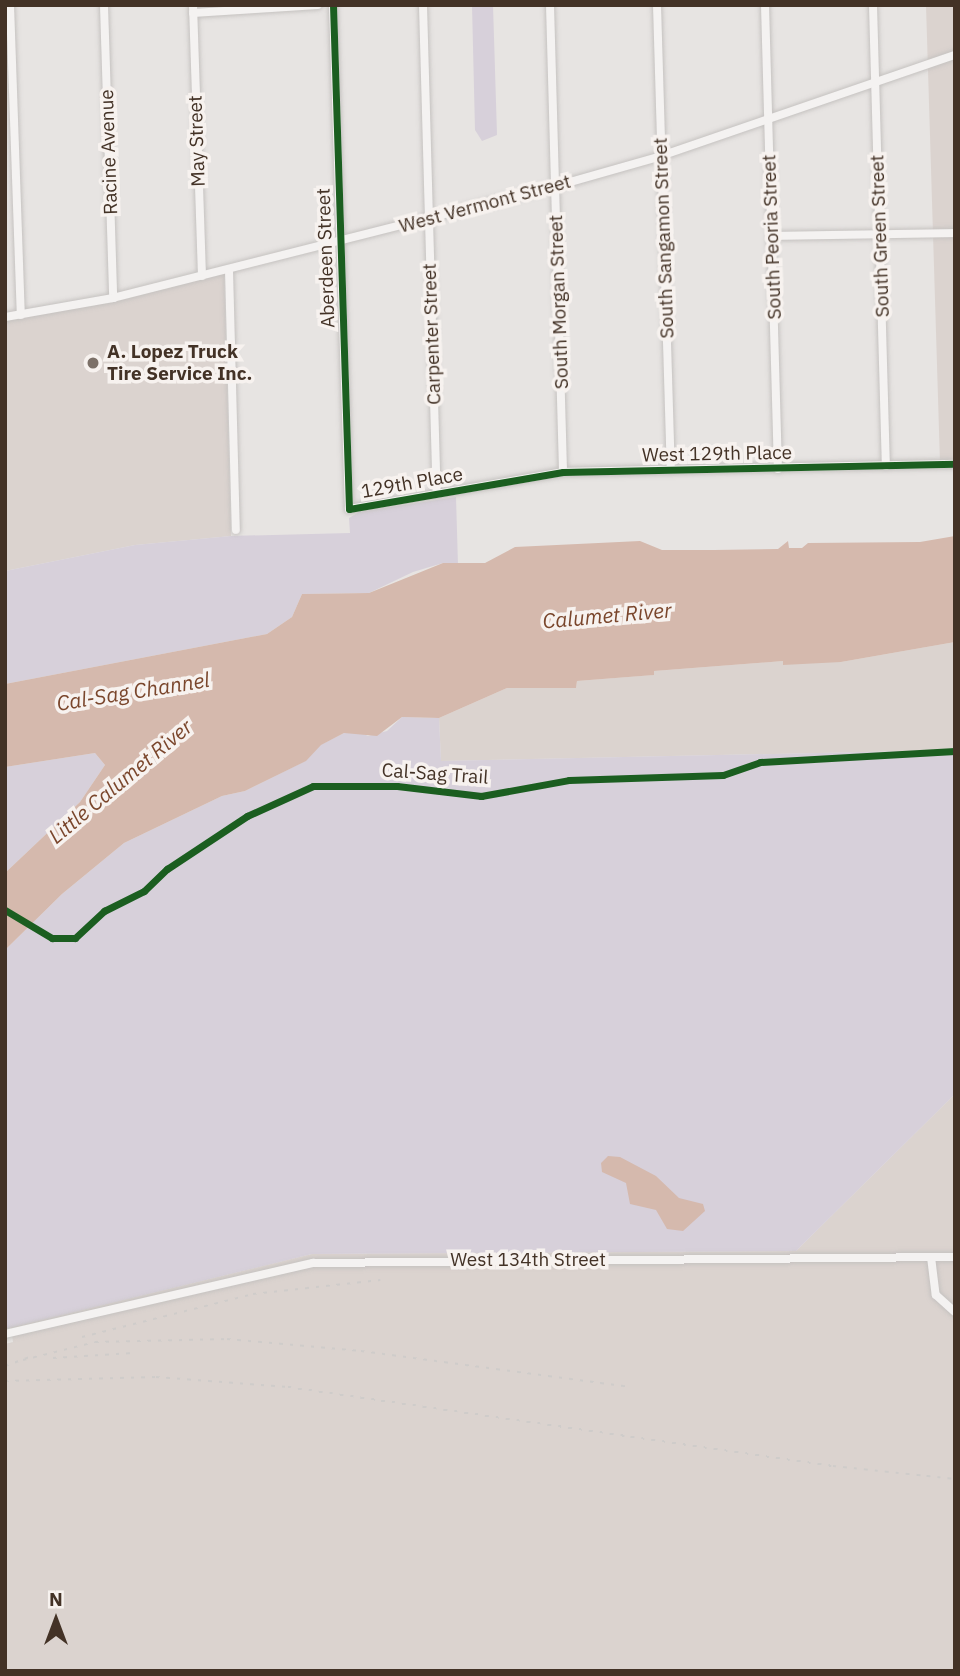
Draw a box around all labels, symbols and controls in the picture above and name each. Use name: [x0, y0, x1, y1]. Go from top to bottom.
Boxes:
street label: Racine Avenue: [95, 89, 123, 215]
street label: May Street: [184, 95, 210, 187]
street label: South Sangamon Street: [649, 137, 679, 339]
street label: South Peoria Street: [758, 154, 786, 320]
street label: South Green Street: [866, 154, 894, 318]
street label: West Vermont Street: [397, 170, 573, 238]
street label: Aberdeen Street: [312, 188, 340, 328]
street label: South Morgan Street: [545, 214, 573, 390]
street label: Carpenter Street: [418, 263, 446, 405]
place label: A. Lopez Truck Tire Service Inc.: [107, 341, 252, 385]
marker: A. Lopez Truck Tire Service Inc.: [85, 355, 101, 371]
street label: West 129th Place: [642, 441, 792, 467]
street label: 129th Place: [359, 463, 465, 503]
water label: Calumet River: [541, 597, 673, 633]
water label: Cal-Sag Channel: [55, 666, 211, 716]
water label: Little Calumet River: [43, 714, 197, 848]
street label: Cal-Sag Trail: [381, 759, 489, 789]
street label: West 134th Street: [450, 1249, 606, 1271]
north arrow: [21, 1585, 91, 1655]
text: N: [49, 1587, 63, 1611]

